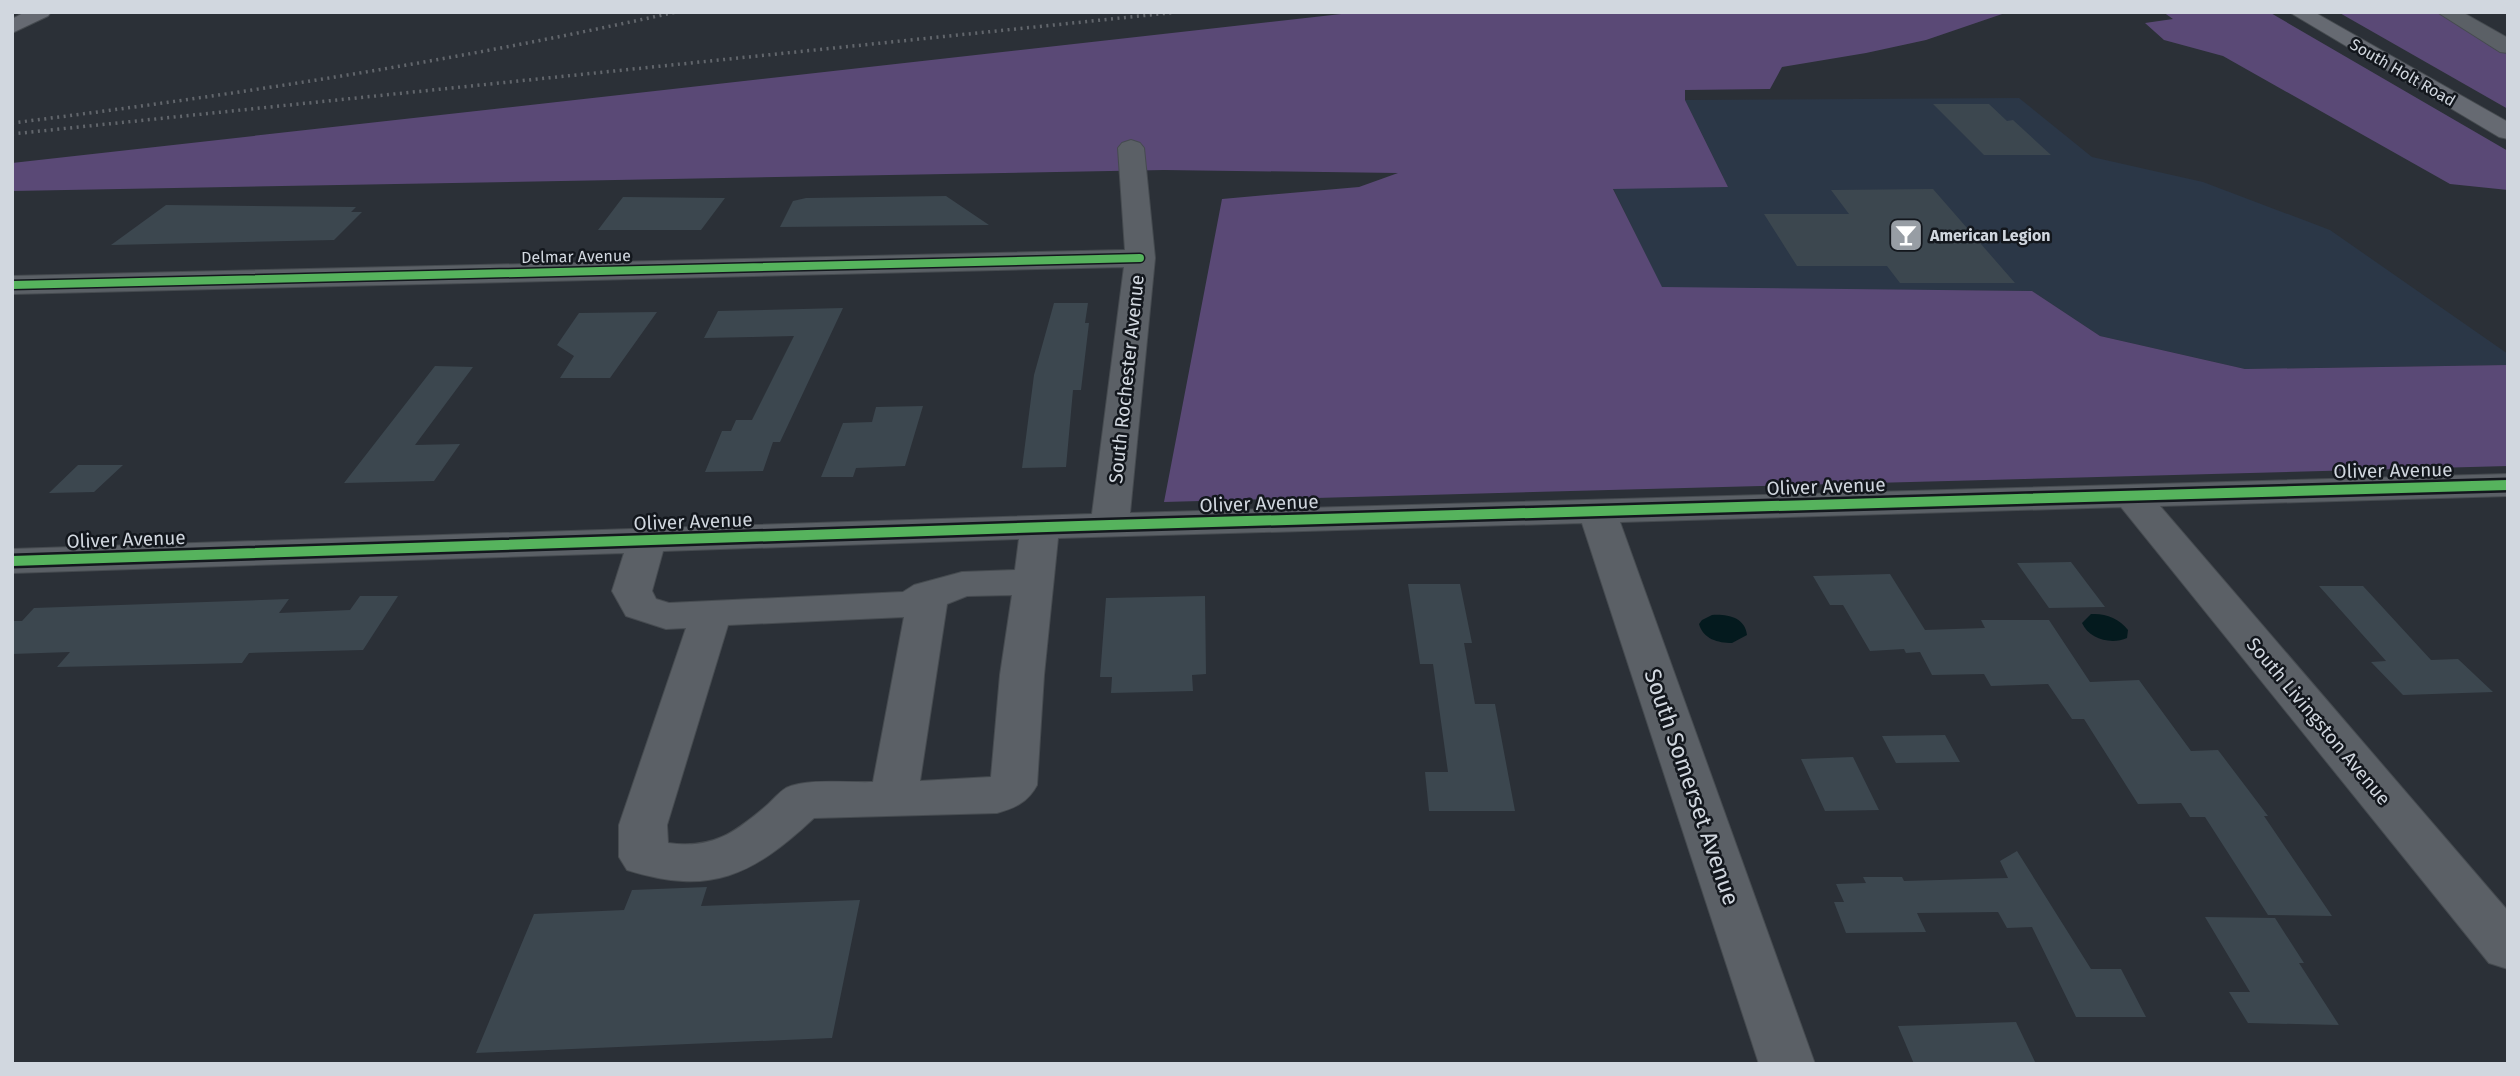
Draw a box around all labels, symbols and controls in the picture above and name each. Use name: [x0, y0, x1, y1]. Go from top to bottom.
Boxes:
street label: South Holt Road: [2347, 35, 2459, 110]
bar icon: American Legion: [1887, 216, 1925, 254]
place label: American Legion: [1929, 226, 2051, 245]
street label: Delmar Avenue: [521, 246, 631, 267]
street label: South Rochester Avenue: [1104, 274, 1149, 485]
street label: Oliver Avenue: [2333, 458, 2453, 483]
street label: Oliver Avenue: [1766, 473, 1886, 500]
street label: Oliver Avenue: [1199, 490, 1319, 517]
street label: Oliver Avenue: [633, 508, 753, 535]
street label: Oliver Avenue: [66, 526, 186, 553]
street label: South Livingston Avenue: [2242, 633, 2395, 810]
street label: South Somerset Avenue: [1638, 665, 1746, 909]

